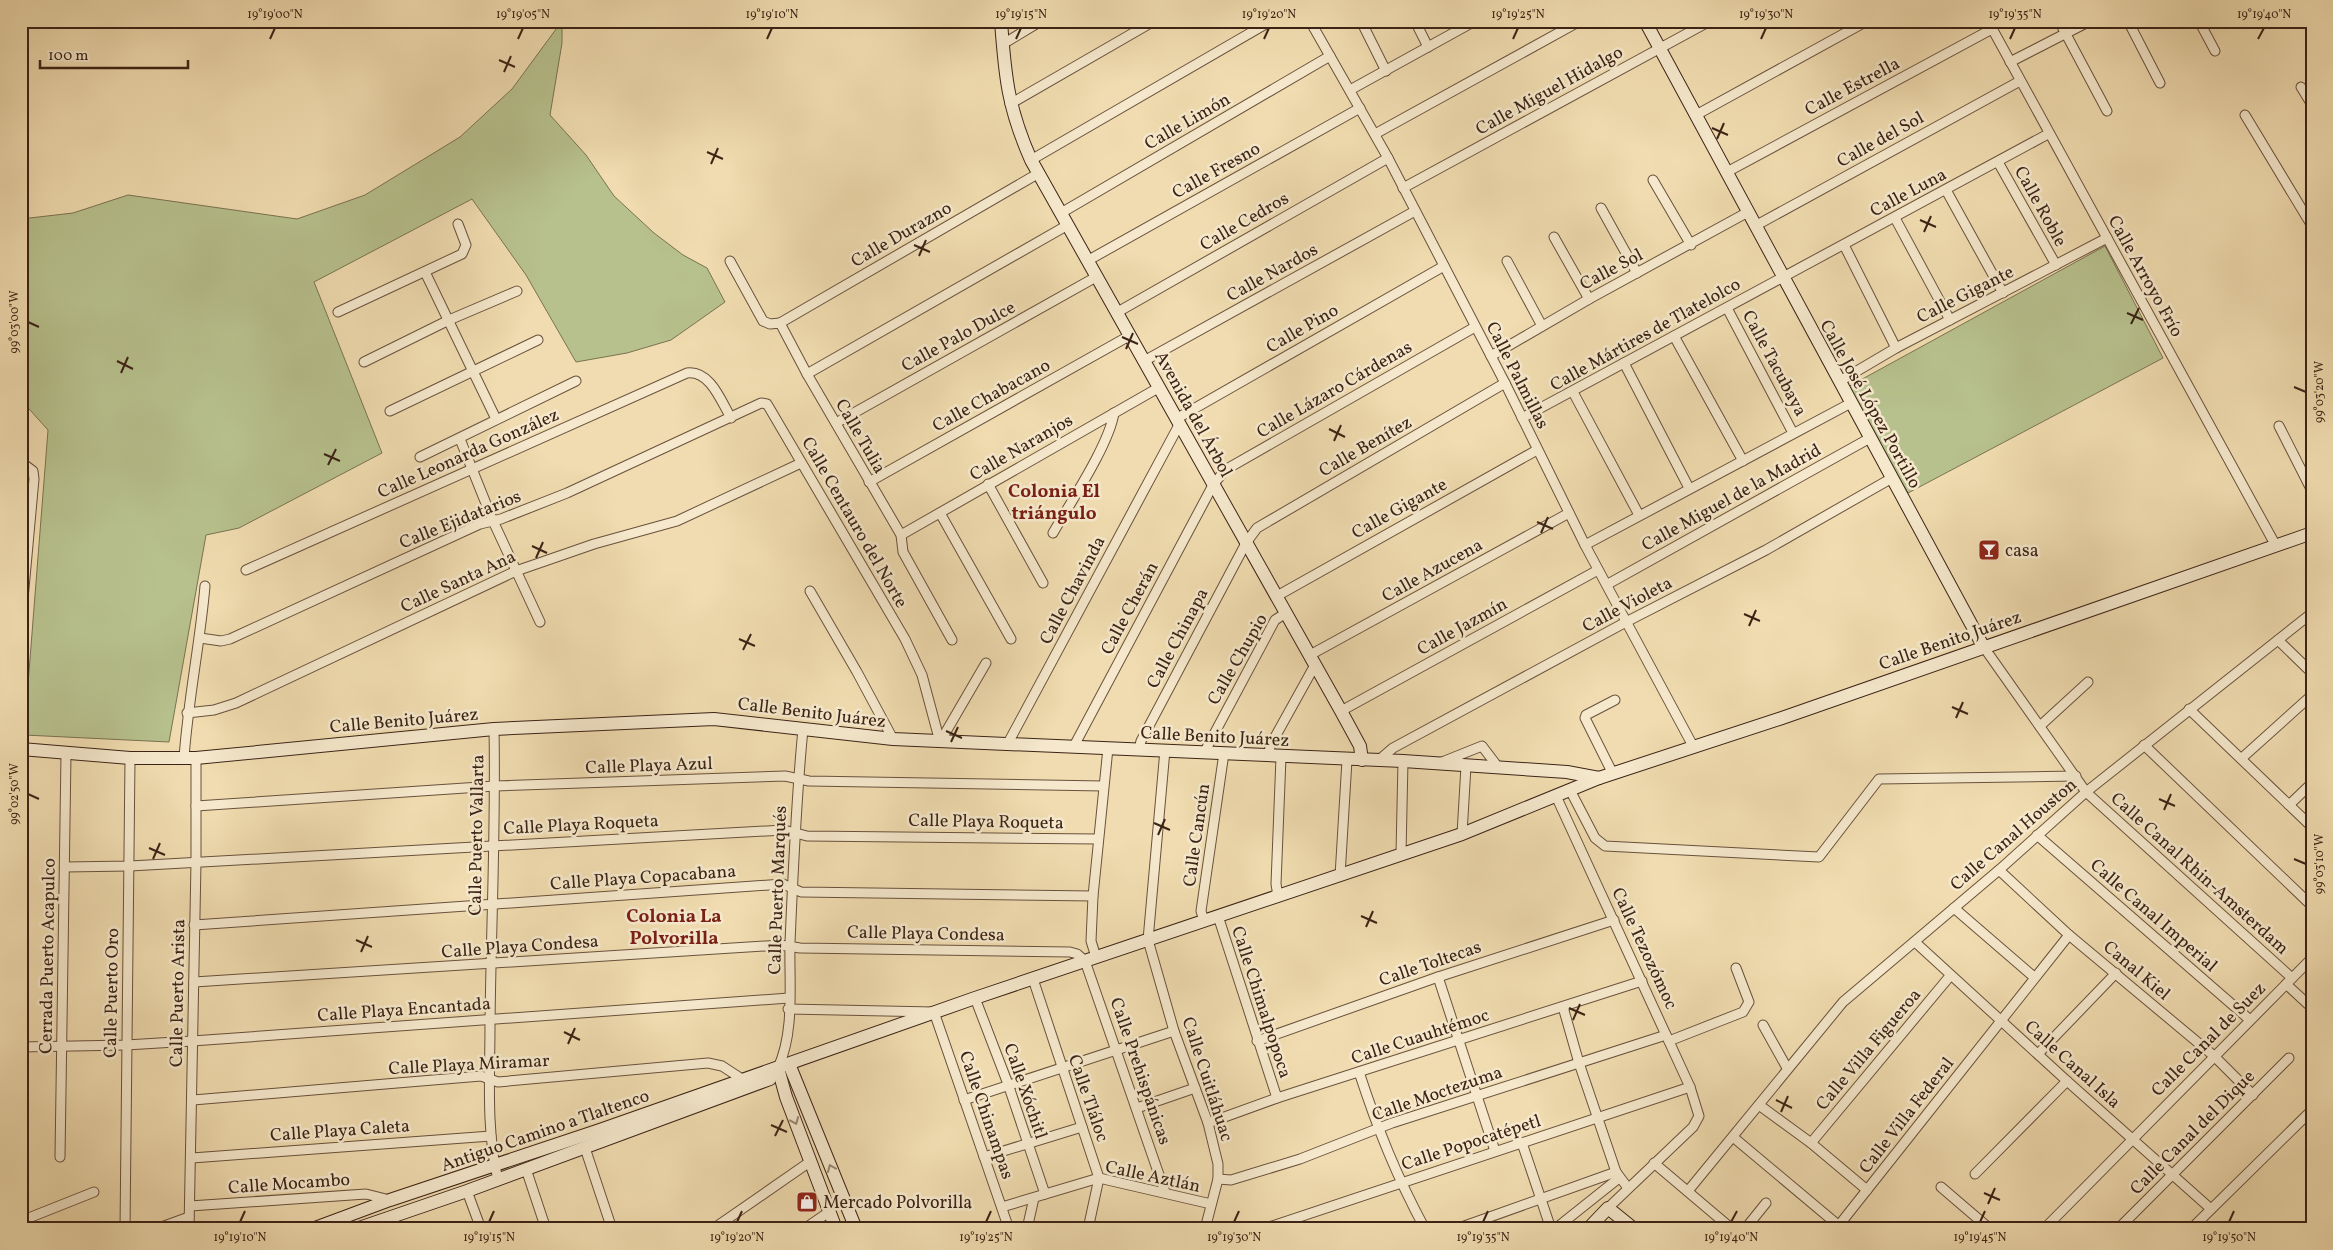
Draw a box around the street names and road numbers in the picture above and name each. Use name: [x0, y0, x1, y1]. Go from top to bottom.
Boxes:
street label: Calle Miguel Hidalgo: [1472, 40, 1628, 142]
street label: Calle Estrella: [1801, 52, 1905, 123]
street label: Calle Limón: [1140, 88, 1236, 157]
street label: Calle del Sol: [1833, 106, 1929, 175]
street label: Calle Fresno: [1168, 137, 1265, 206]
street label: Calle Roble: [2007, 162, 2072, 252]
street label: Calle Luna: [1866, 163, 1951, 224]
street label: Calle Cedros: [1196, 187, 1294, 258]
street label: Calle Durazno: [847, 196, 957, 274]
street label: Calle Arroyo Frío: [2101, 211, 2188, 342]
street label: Calle Nardos: [1223, 238, 1323, 309]
street label: Calle Sol: [1576, 243, 1648, 297]
street label: Calle Gigante: [1913, 260, 2018, 330]
street label: Calle Mártires de Tlatelolco: [1546, 272, 1746, 398]
street label: Calle Palo Dulce: [897, 296, 1020, 379]
street label: Calle Pino: [1262, 299, 1344, 360]
street label: Calle Tacubaya: [1735, 306, 1812, 421]
street label: Calle José López Portillo: [1813, 316, 1927, 494]
street label: Calle Palmillas: [1479, 318, 1554, 434]
street label: Calle Lázaro Cárdenas: [1252, 336, 1417, 445]
street label: Avenida del Árbol: [1148, 347, 1238, 482]
street label: Calle Chabacano: [928, 354, 1055, 439]
street label: Calle Tulia: [828, 395, 891, 479]
street label: Calle Leonarda González: [374, 403, 563, 506]
street label: Calle Naranjos: [965, 409, 1078, 488]
street label: Calle Benítez: [1315, 411, 1417, 484]
street label: Calle Centauro del Norte: [794, 433, 913, 613]
street label: Calle Miguel de la Madrid: [1637, 438, 1826, 558]
street label: Calle Gigante: [1347, 473, 1452, 546]
street label: Calle Ejidatarios: [396, 485, 525, 556]
street label: Calle Chavinda: [1034, 532, 1112, 649]
street label: Calle Azucena: [1378, 533, 1488, 609]
street label: Calle Santa Ana: [397, 545, 520, 620]
street label: Calle Cherán: [1095, 558, 1165, 660]
street label: Calle Violeta: [1578, 571, 1677, 639]
street label: Calle Chinapa: [1141, 584, 1215, 693]
street label: Calle Jazmín: [1413, 592, 1513, 662]
street label: Calle Benito Juárez: [1876, 605, 2025, 677]
street label: Calle Chupio: [1202, 610, 1275, 710]
street label: Calle Benito Juárez: [736, 692, 887, 735]
street label: Calle Benito Juárez: [329, 703, 479, 740]
street label: Calle Benito Juárez: [1140, 721, 1290, 754]
street label: Calle Playa Azul: [585, 752, 713, 781]
street label: Calle Puerto Vallarta: [464, 754, 491, 916]
street label: Calle Canal Houston: [1945, 773, 2083, 897]
street label: Calle Cancún: [1178, 782, 1217, 888]
street label: Calle Canal Rhin-Amsterdam: [2104, 787, 2294, 961]
street label: Calle Puerto Marqués: [763, 805, 794, 975]
street label: Calle Playa Roqueta: [503, 809, 659, 842]
street label: Calle Playa Roqueta: [908, 809, 1064, 836]
street label: Calle Canal Imperial: [2084, 854, 2222, 979]
street label: Cerrada Puerto Acapulco: [34, 858, 63, 1054]
street label: Calle Playa Copacabana: [549, 860, 737, 897]
street label: Calle Tezozómoc: [1604, 884, 1683, 1014]
street label: Calle Puerto Arista: [165, 919, 192, 1067]
street label: Calle Playa Condesa: [847, 921, 1005, 948]
street label: Calle Chimalpopoca: [1224, 923, 1297, 1082]
street label: Calle Puerto Oro: [99, 928, 126, 1058]
street label: Calle Playa Condesa: [441, 930, 600, 965]
street label: Calle Toltecas: [1376, 935, 1485, 994]
street label: Canal Kiel: [2097, 936, 2175, 1007]
street label: Calle Canal de Suez: [2146, 977, 2272, 1103]
street label: Calle Villa Figueroa: [1811, 984, 1928, 1116]
street label: Calle Playa Encantada: [316, 992, 492, 1029]
street label: Calle Prehispánicas: [1103, 995, 1176, 1148]
street label: Calle Cuauhtémoc: [1348, 1003, 1493, 1072]
street label: Calle Cuitláhuac: [1175, 1014, 1238, 1145]
street label: Calle Canal Isla: [2019, 1015, 2126, 1115]
street label: Calle Xóchitl: [997, 1040, 1053, 1143]
street label: Calle Chinampas: [952, 1048, 1019, 1183]
street label: Calle Playa Miramar: [388, 1049, 551, 1082]
street label: Calle Tláloc: [1061, 1052, 1114, 1145]
street label: Calle Villa Federal: [1854, 1052, 1961, 1179]
street label: Calle Moctezuma: [1369, 1060, 1506, 1128]
street label: Calle Canal del Dique: [2125, 1065, 2261, 1201]
street label: Antiguo Camino a Tlaltenco: [438, 1084, 653, 1179]
street label: Calle Popocatépetl: [1399, 1109, 1544, 1178]
street label: Calle Playa Caleta: [269, 1114, 411, 1149]
street label: Calle Aztlán: [1103, 1155, 1203, 1200]
street label: Calle Mocambo: [227, 1168, 351, 1201]

